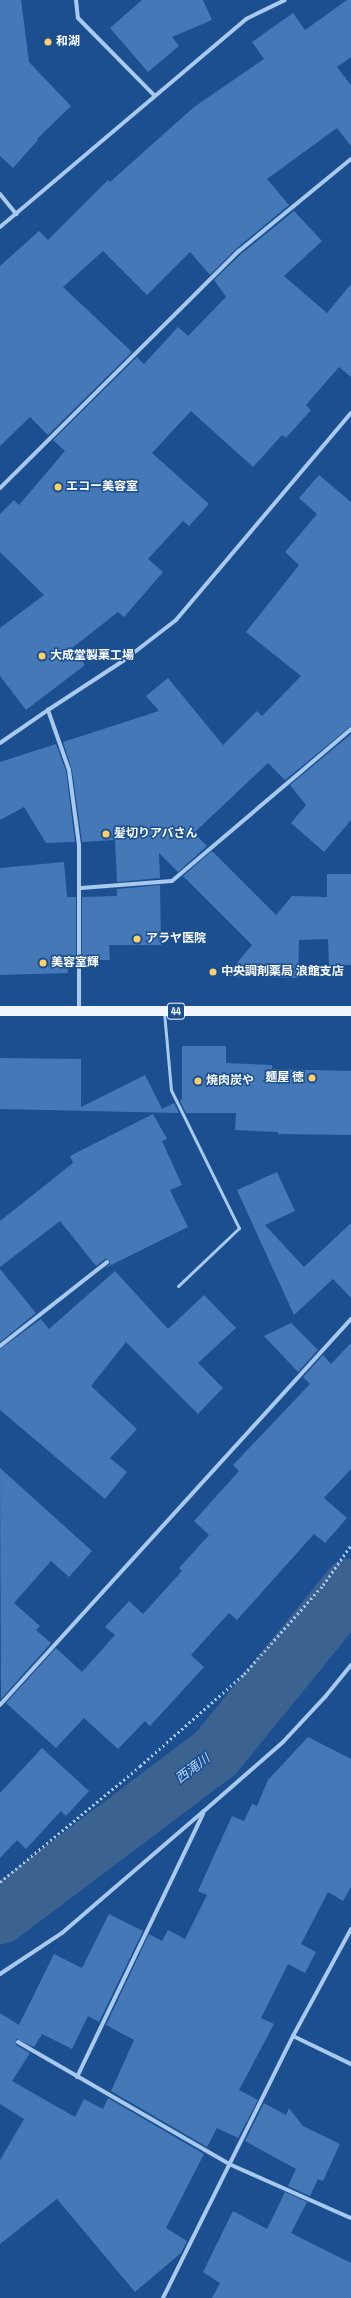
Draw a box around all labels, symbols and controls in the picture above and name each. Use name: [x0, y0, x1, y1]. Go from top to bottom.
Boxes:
place label: 和湖: [56, 35, 80, 49]
marker: 和湖: [43, 37, 53, 47]
place label: エコー美容室: [66, 480, 138, 494]
marker: エコー美容室: [53, 482, 63, 492]
place label: 大成堂製菓工場: [50, 649, 134, 663]
marker: 大成堂製菓工場: [37, 651, 47, 661]
place label: 髪切りアバさん: [114, 827, 198, 841]
marker: 髪切りアバさん: [101, 829, 111, 839]
place label: アラヤ医院: [146, 932, 206, 946]
marker: アラヤ医院: [131, 933, 143, 945]
place label: 美容室輝: [51, 956, 99, 970]
marker: 美容室輝: [38, 958, 48, 968]
place label: 中央調剤薬局 浪館支店: [221, 965, 344, 979]
marker: 中央調剤薬局 浪館支店: [208, 967, 218, 977]
road number: 44: [166, 1002, 186, 1020]
place label: 麺屋 徳: [265, 1071, 304, 1085]
marker: 麺屋 徳: [307, 1073, 317, 1083]
place label: 焼肉炭や: [206, 1074, 254, 1088]
marker: 焼肉炭や: [193, 1076, 203, 1086]
water label: 西滝川: [173, 1751, 213, 1787]

